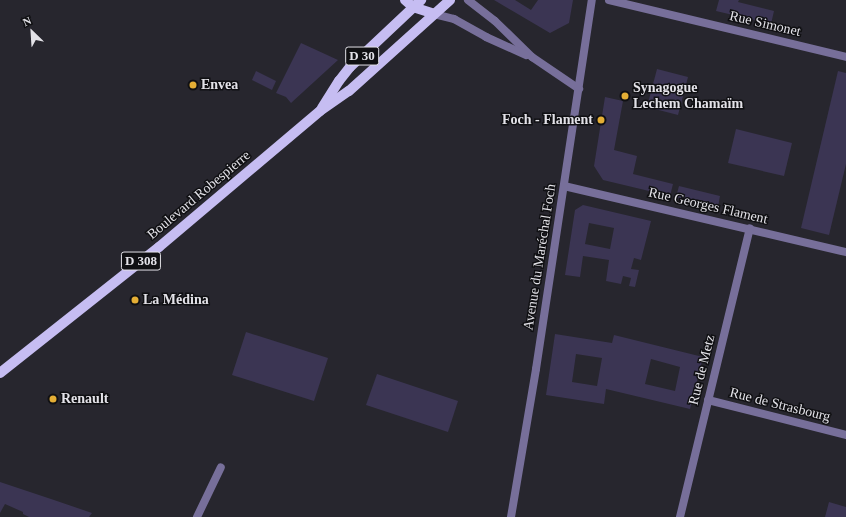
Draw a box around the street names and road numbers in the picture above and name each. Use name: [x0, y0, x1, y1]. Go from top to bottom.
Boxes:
street label: Rue Simonet: [728, 8, 802, 40]
road number: D 30: [345, 45, 379, 67]
street label: Boulevard Robespierre: [144, 147, 254, 243]
street label: Avenue du Maréchal Foch: [520, 183, 560, 331]
street label: Rue Georges Flament: [647, 184, 769, 228]
road number: D 308: [120, 250, 162, 272]
street label: Rue de Metz: [685, 333, 719, 407]
street label: Rue de Strasbourg: [728, 384, 832, 426]

